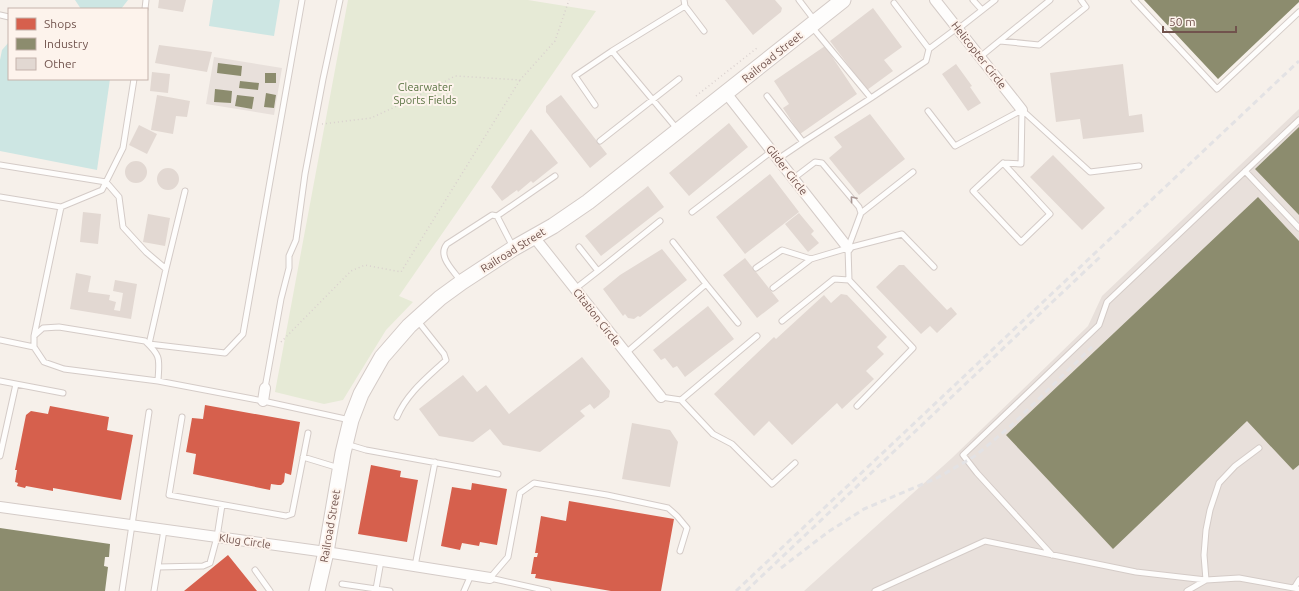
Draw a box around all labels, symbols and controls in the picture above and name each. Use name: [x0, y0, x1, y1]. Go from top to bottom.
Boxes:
legend: [8, 8, 148, 80]
scale bar: [1163, 8, 1236, 34]
text: 50 m: [1169, 15, 1196, 28]
text: Shops: [44, 17, 76, 30]
street label: Helicopter Circle: [949, 19, 1009, 91]
street label: Railroad Street: [739, 29, 805, 85]
text: Industry: [44, 37, 89, 50]
text: Other: [44, 57, 77, 70]
park label: Clearwater Sports Fields: [393, 81, 457, 106]
street label: Glider Circle: [764, 143, 810, 197]
one-way arrow: [850, 197, 857, 204]
street label: Railroad Street: [478, 225, 548, 275]
street label: Citation Circle: [571, 286, 623, 348]
street label: Railroad Street: [318, 488, 342, 563]
street label: Klug Circle: [218, 531, 272, 551]

